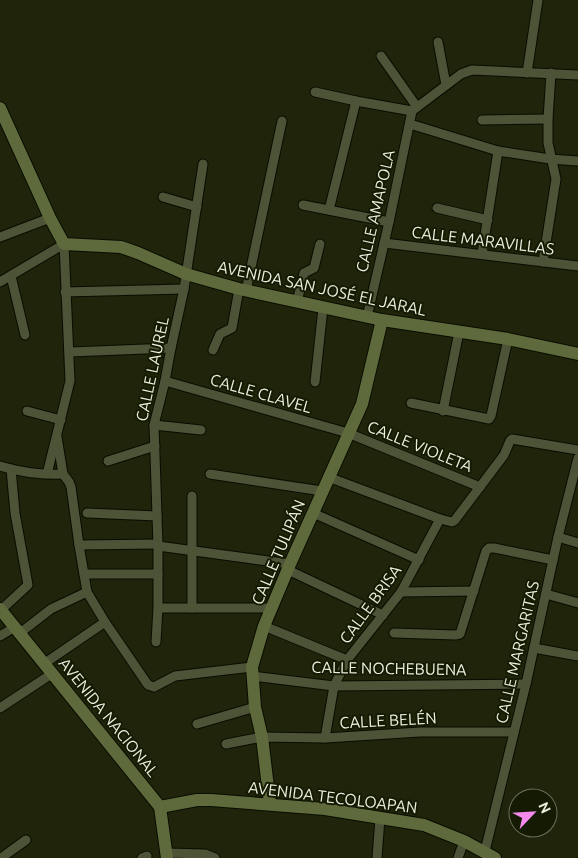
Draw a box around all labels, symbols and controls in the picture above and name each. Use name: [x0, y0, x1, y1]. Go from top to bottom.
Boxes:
street label: CALLE AMAPOLA: [352, 147, 398, 274]
street label: CALLE MARAVILLAS: [411, 222, 555, 258]
street label: AVENIDA SAN JOSÉ EL JARAL: [216, 255, 428, 319]
street label: CALLE LAUREL: [132, 315, 172, 423]
street label: CALLE CLAVEL: [208, 370, 314, 416]
street label: CALLE VIOLETA: [365, 417, 476, 475]
street label: CALLE TULIPÁN: [246, 496, 308, 607]
street label: CALLE BRISA: [336, 561, 405, 647]
street label: CALLE MARGARITAS: [492, 579, 542, 725]
street label: AVENIDA NACIONAL: [56, 654, 162, 780]
street label: CALLE NOCHEBUENA: [311, 658, 467, 678]
street label: CALLE BELÉN: [339, 706, 437, 732]
street label: AVENIDA TECOLOAPAN: [247, 778, 419, 816]
north arrow: [508, 788, 558, 838]
text: N: [535, 799, 554, 816]

